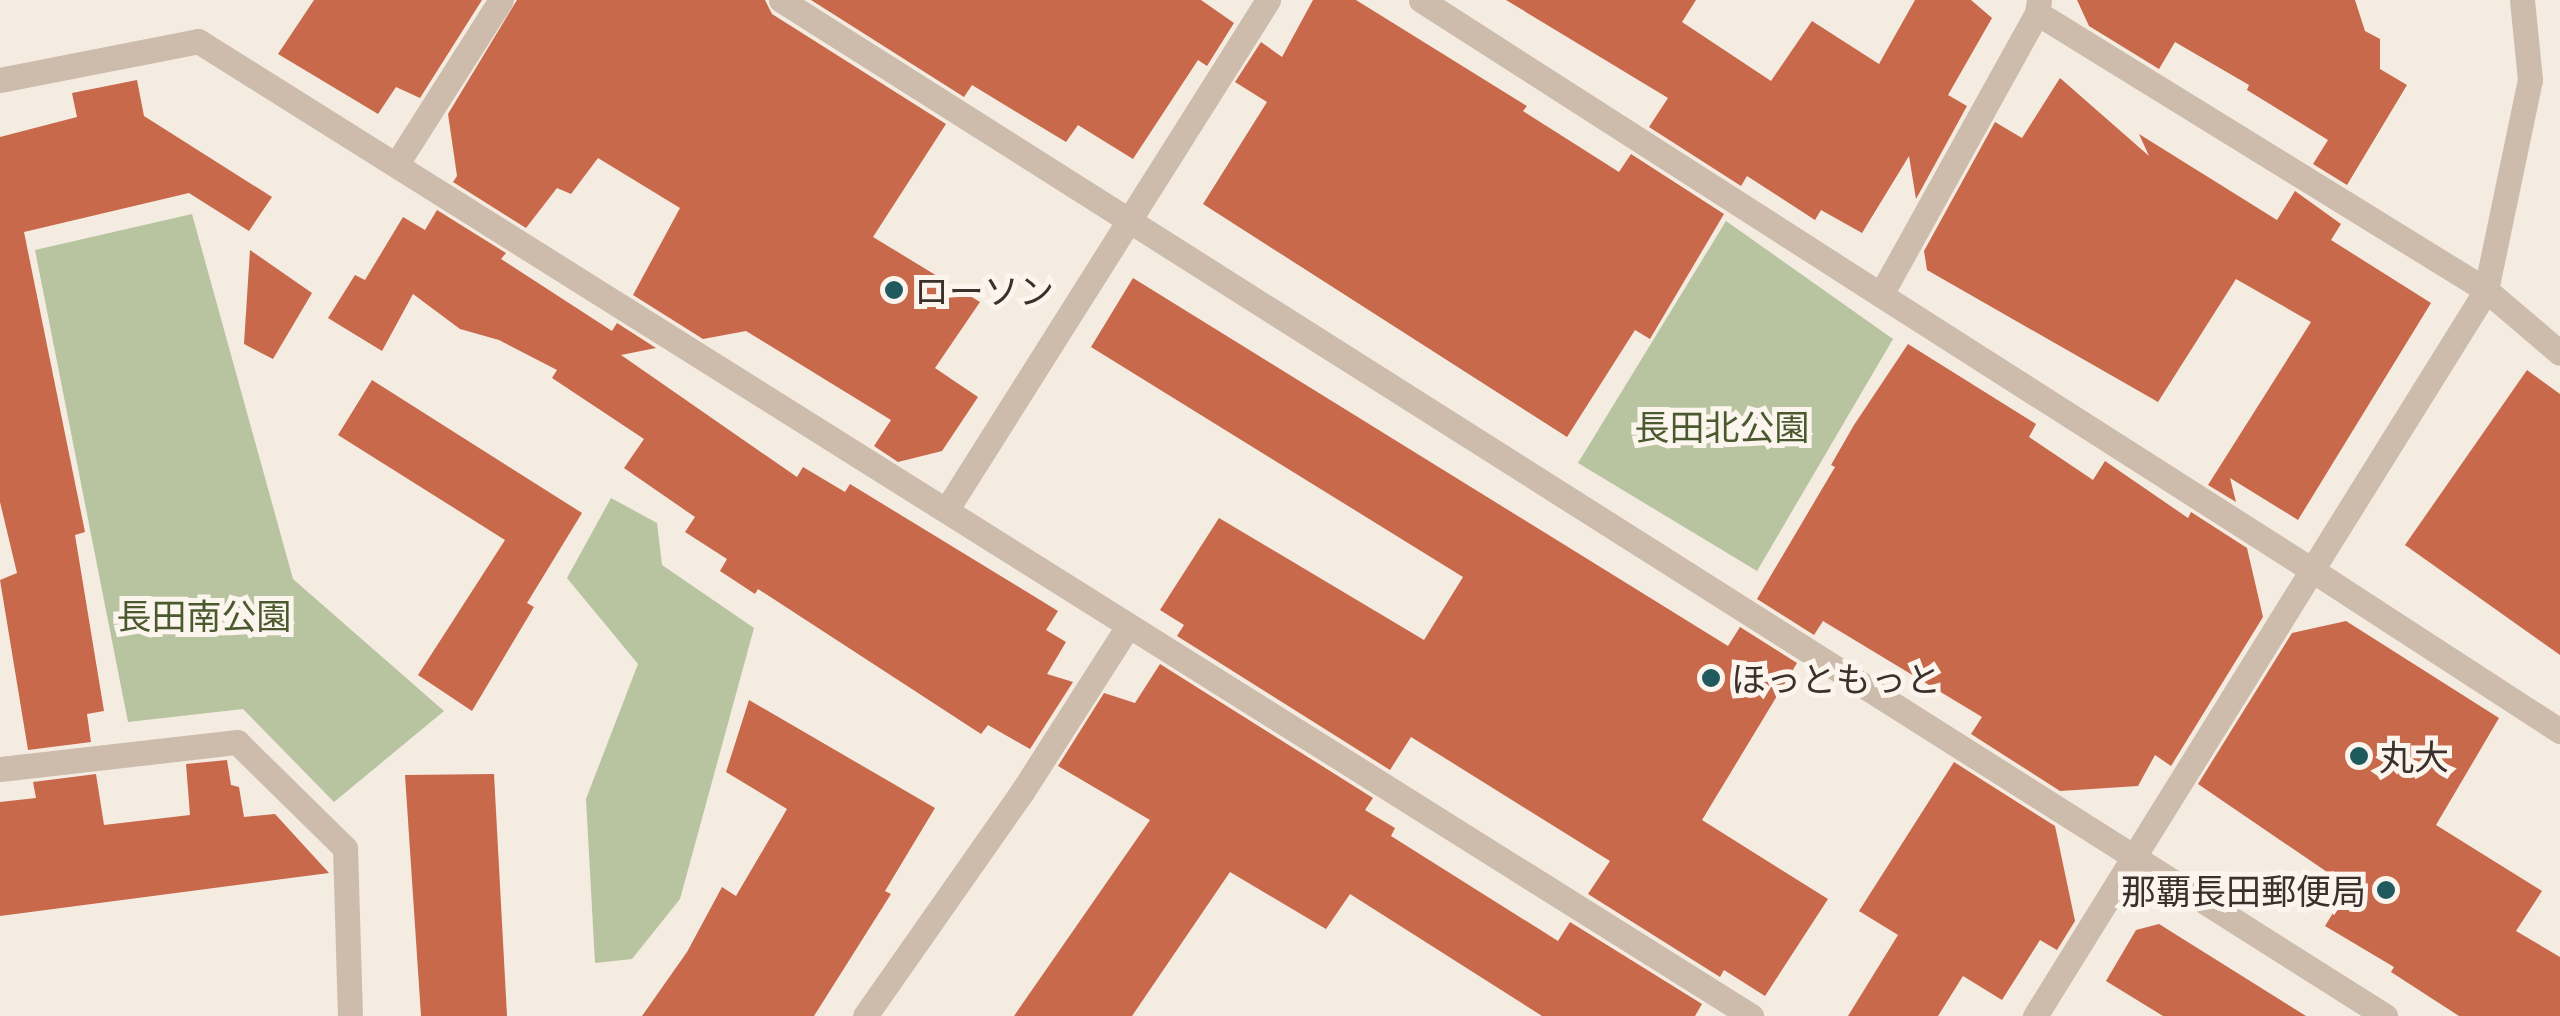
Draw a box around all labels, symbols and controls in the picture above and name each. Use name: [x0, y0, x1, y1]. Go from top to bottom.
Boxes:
place label: ローソン: [914, 269, 1054, 311]
marker: ローソン: [883, 279, 905, 301]
park label: 長田北公園: [1635, 405, 1809, 447]
park label: 長田南公園: [117, 594, 291, 636]
place label: ほっともっと: [1731, 657, 1941, 699]
marker: ほっともっと: [1700, 667, 1722, 689]
place label: 丸大: [2379, 735, 2449, 777]
marker: 丸大: [2348, 745, 2370, 767]
place label: 那覇長田郵便局: [2121, 869, 2366, 911]
marker: 那覇長田郵便局: [2375, 879, 2397, 901]

